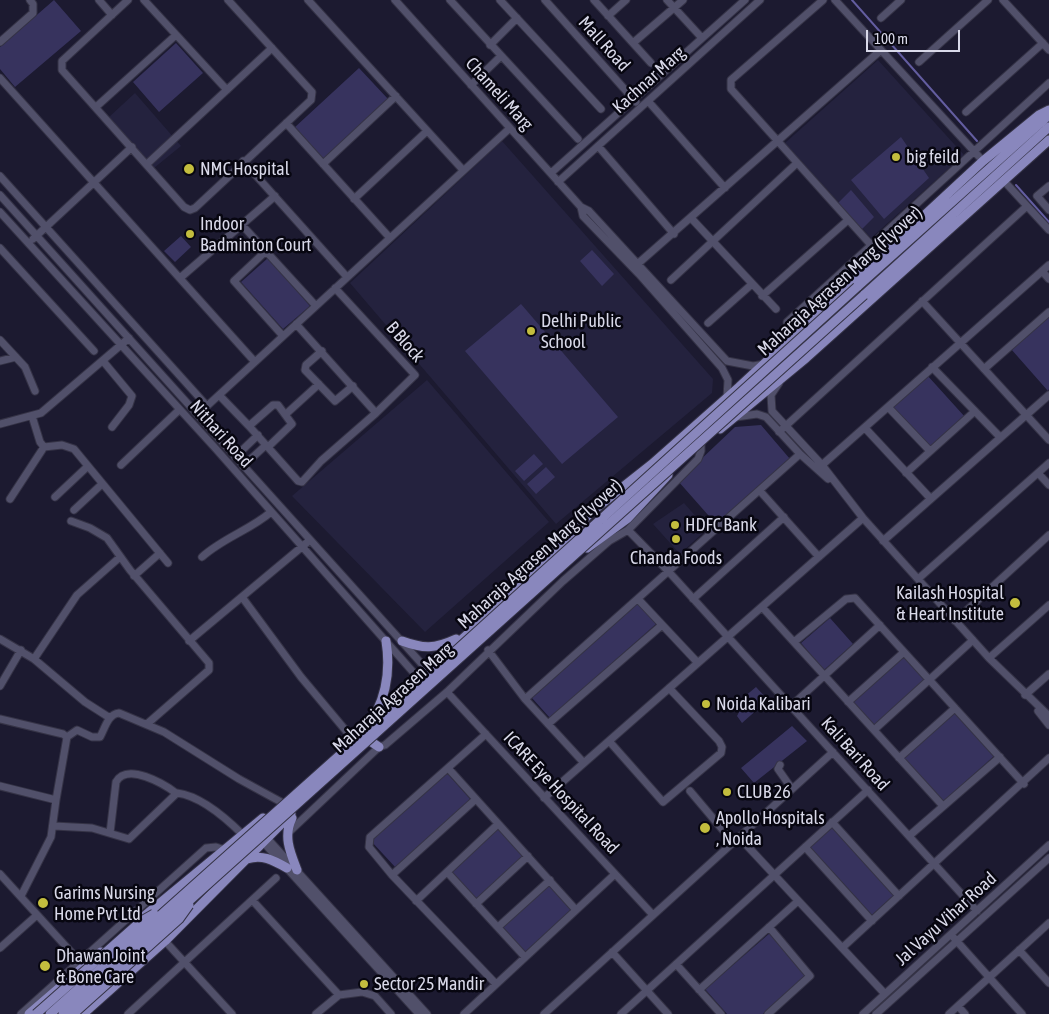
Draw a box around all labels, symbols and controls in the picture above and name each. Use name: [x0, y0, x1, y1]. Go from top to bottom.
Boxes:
street label: Mall Road: [574, 12, 634, 76]
scale bar: [869, 20, 963, 52]
text: 100 m: [874, 30, 908, 47]
street label: Kachnar Marg: [608, 42, 690, 118]
street label: Chameli Marg: [461, 53, 537, 135]
place label: big feild: [906, 146, 959, 168]
marker: big feild: [890, 151, 902, 163]
place label: NMC Hospital: [200, 158, 290, 180]
marker: NMC Hospital: [182, 162, 196, 176]
street label: Maharaja Agrasen Marg (Flyover): [753, 202, 927, 360]
place label: Indoor Badminton Court: [200, 213, 311, 255]
marker: Indoor Badminton Court: [184, 228, 196, 240]
place label: Delhi Public School: [541, 310, 621, 352]
street label: B Block: [381, 317, 429, 367]
marker: Delhi Public School: [525, 325, 537, 337]
street label: Nithari Road: [185, 396, 257, 472]
street label: Maharaja Agrasen Marg (Flyover): [453, 475, 627, 633]
place label: HDFC Bank: [685, 514, 757, 536]
marker: HDFC Bank: [669, 519, 681, 531]
marker: Chanda Foods: [670, 533, 682, 545]
place label: Chanda Foods: [630, 547, 722, 569]
place label: Kailash Hospital & Heart Institute: [896, 582, 1004, 624]
marker: Kailash Hospital & Heart Institute: [1008, 596, 1022, 610]
street label: Maharaja Agrasen Marg: [328, 638, 458, 758]
place label: Noida Kalibari: [716, 693, 811, 715]
marker: Noida Kalibari: [700, 698, 712, 710]
street label: Kali Bari Road: [816, 713, 894, 795]
street label: ICARE Eye Hospital Road: [499, 727, 623, 859]
place label: CLUB 26: [737, 781, 791, 803]
marker: CLUB 26: [721, 786, 733, 798]
place label: Apollo Hospitals , Noida: [716, 807, 825, 850]
marker: Apollo Hospitals , Noida: [698, 821, 712, 835]
street label: Jal Vayu Vihar Road: [891, 868, 1001, 970]
place label: Garims Nursing Home Pvt Ltd: [54, 882, 155, 924]
marker: Garims Nursing Home Pvt Ltd: [36, 896, 50, 910]
place label: Dhawan Joint & Bone Care: [56, 945, 146, 988]
marker: Dhawan Joint & Bone Care: [38, 959, 52, 973]
place label: Sector 25 Mandir: [374, 973, 484, 995]
marker: Sector 25 Mandir: [358, 978, 370, 990]

